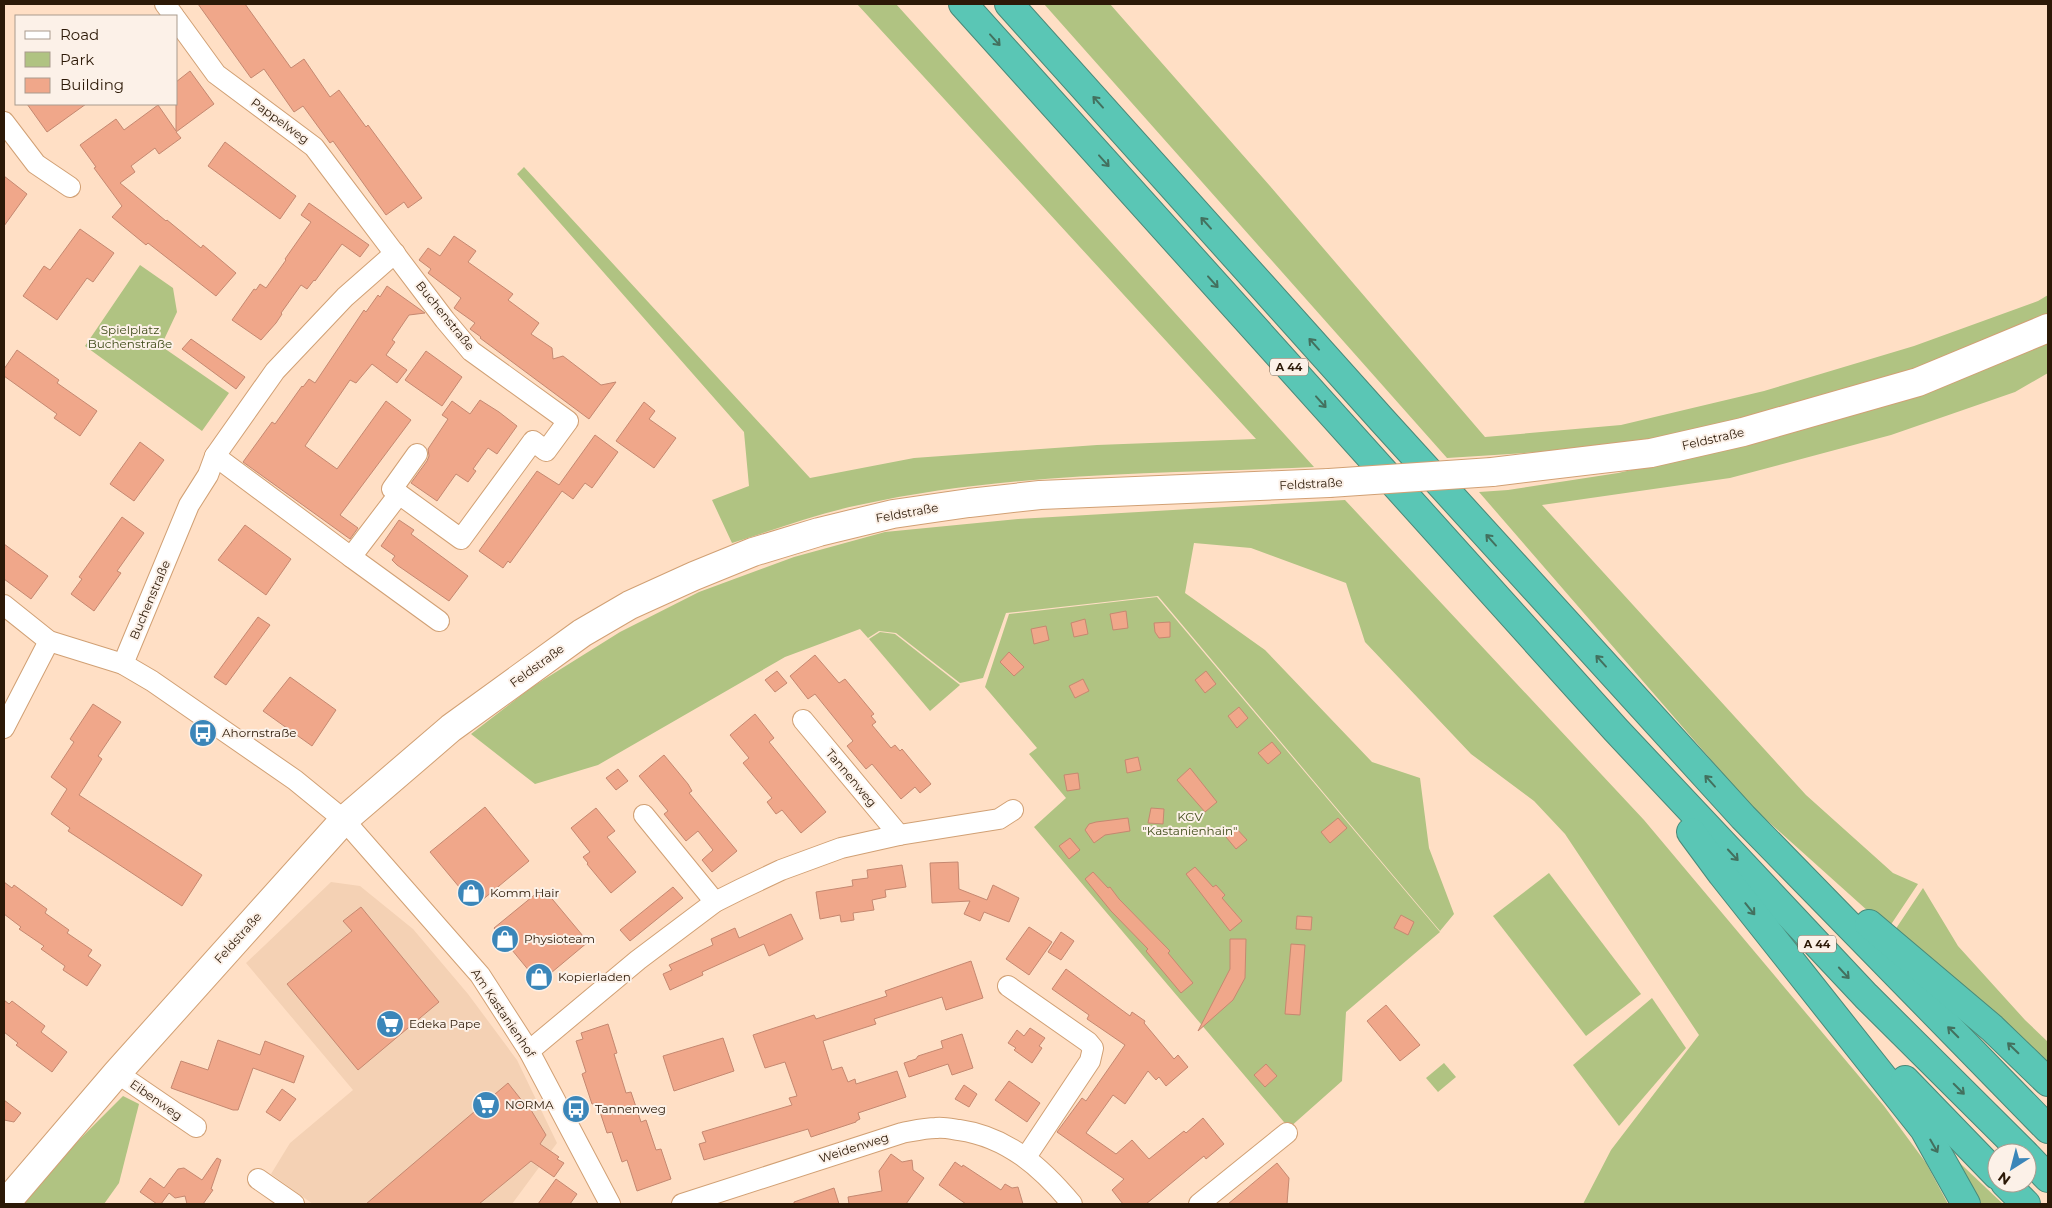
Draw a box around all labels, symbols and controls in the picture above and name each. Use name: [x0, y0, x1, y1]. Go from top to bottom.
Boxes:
legend: [15, 15, 178, 105]
text: Road: [60, 25, 99, 44]
one-way arrow: [989, 33, 1000, 46]
text: Park: [60, 50, 94, 69]
text: Building: [60, 75, 124, 94]
street label: Pappelweg: [248, 95, 312, 147]
one-way arrow: [1092, 95, 1104, 108]
one-way arrow: [1098, 154, 1110, 167]
one-way arrow: [1200, 217, 1212, 230]
one-way arrow: [1207, 275, 1218, 288]
street label: Buchenstraße: [413, 278, 478, 353]
park label: Spielplatz Buchenstraße: [88, 322, 172, 351]
one-way arrow: [1309, 338, 1320, 351]
road number: A 44: [1270, 358, 1308, 376]
one-way arrow: [1315, 396, 1327, 409]
street label: Feldstraße: [1680, 424, 1745, 453]
street label: Feldstraße: [1279, 474, 1343, 493]
street label: Feldstraße: [874, 500, 939, 525]
one-way arrow: [1486, 534, 1497, 547]
street label: Buchenstraße: [126, 558, 173, 642]
street label: Feldstraße: [507, 641, 567, 690]
one-way arrow: [1595, 654, 1607, 667]
bus stop icon: Ahornstraße: [188, 718, 218, 748]
place label: Ahornstraße: [222, 725, 296, 740]
street label: Tannenweg: [823, 746, 880, 810]
one-way arrow: [1704, 775, 1716, 788]
park label: KGV "Kastanienhain": [1142, 809, 1238, 838]
one-way arrow: [1727, 848, 1739, 861]
shop icon: Komm Hair: [456, 878, 486, 908]
place label: Komm Hair: [490, 885, 559, 900]
one-way arrow: [1745, 902, 1756, 915]
street label: Feldstraße: [211, 909, 264, 966]
shop icon: Physioteam: [490, 924, 520, 954]
place label: Physioteam: [524, 931, 595, 946]
road number: A 44: [1798, 936, 1836, 952]
shop icon: Kopierladen: [524, 962, 554, 992]
street label: Am Kastanienhof: [468, 965, 539, 1061]
one-way arrow: [1838, 967, 1850, 979]
place label: Kopierladen: [558, 969, 631, 984]
supermarket icon: Edeka Pape: [375, 1009, 405, 1039]
place label: Edeka Pape: [409, 1016, 481, 1031]
one-way arrow: [1947, 1026, 1959, 1038]
one-way arrow: [2007, 1042, 2019, 1054]
street label: Eibenweg: [127, 1076, 185, 1123]
one-way arrow: [1953, 1082, 1965, 1095]
supermarket icon: NORMA: [471, 1090, 501, 1120]
bus stop icon: Tannenweg: [561, 1094, 591, 1124]
place label: NORMA: [505, 1097, 554, 1112]
place label: Tannenweg: [595, 1101, 666, 1116]
street label: Weidenweg: [817, 1129, 891, 1166]
one-way arrow: [1930, 1139, 1940, 1153]
north arrow: [1987, 1143, 2037, 1193]
text: N: [1994, 1168, 2014, 1189]

